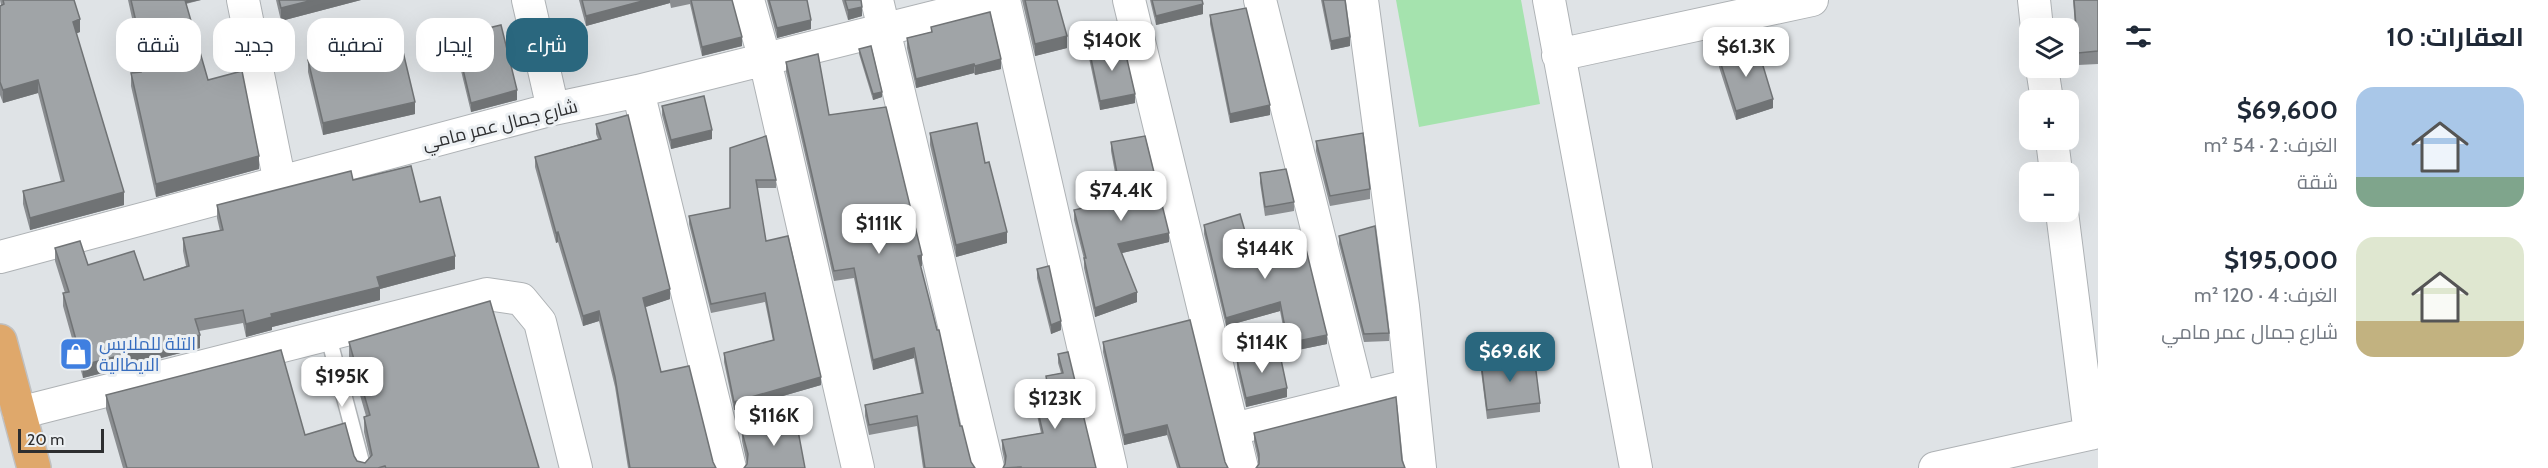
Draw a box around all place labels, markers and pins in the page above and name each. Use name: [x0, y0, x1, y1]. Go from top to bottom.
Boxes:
pin: $140K: [1070, 21, 1154, 72]
pin: $61.3K: [1697, 27, 1795, 78]
pin: $74.4K: [1072, 171, 1170, 222]
pin: $111K: [837, 204, 921, 255]
pin: $144K: [1223, 229, 1307, 280]
pin: $114K: [1220, 323, 1304, 374]
pin: $69.6K: [1461, 332, 1559, 383]
place label: التلة للملابس الايطالية: [99, 333, 196, 376]
shop icon: التلة للملابس الايطالية: [58, 336, 94, 372]
pin: $195K: [300, 357, 384, 408]
pin: $123K: [1013, 379, 1097, 430]
pin: $116K: [732, 396, 816, 447]

